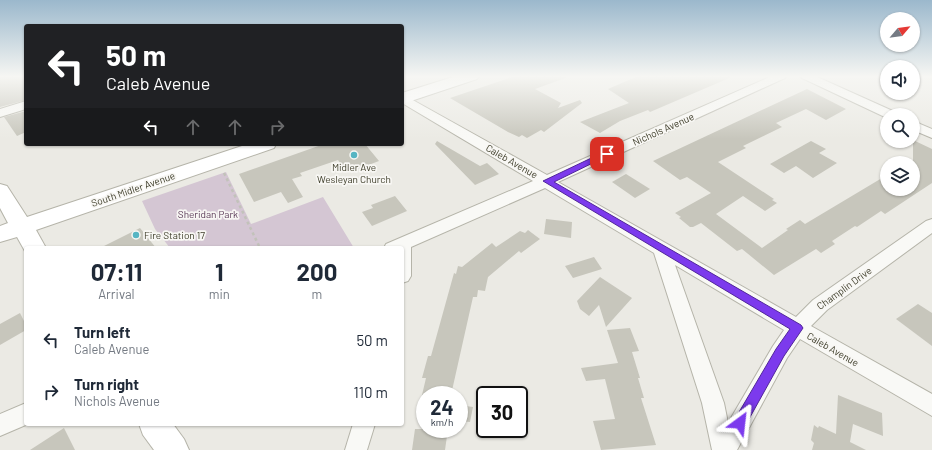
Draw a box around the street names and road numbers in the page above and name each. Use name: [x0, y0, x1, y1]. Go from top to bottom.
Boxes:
street label: Nichols Avenue: [630, 110, 696, 148]
street label: Caleb Avenue: [484, 141, 540, 181]
street label: South Midler Avenue: [89, 169, 177, 209]
street label: Champlin Drive: [814, 264, 874, 312]
street label: Caleb Avenue: [805, 329, 861, 369]

